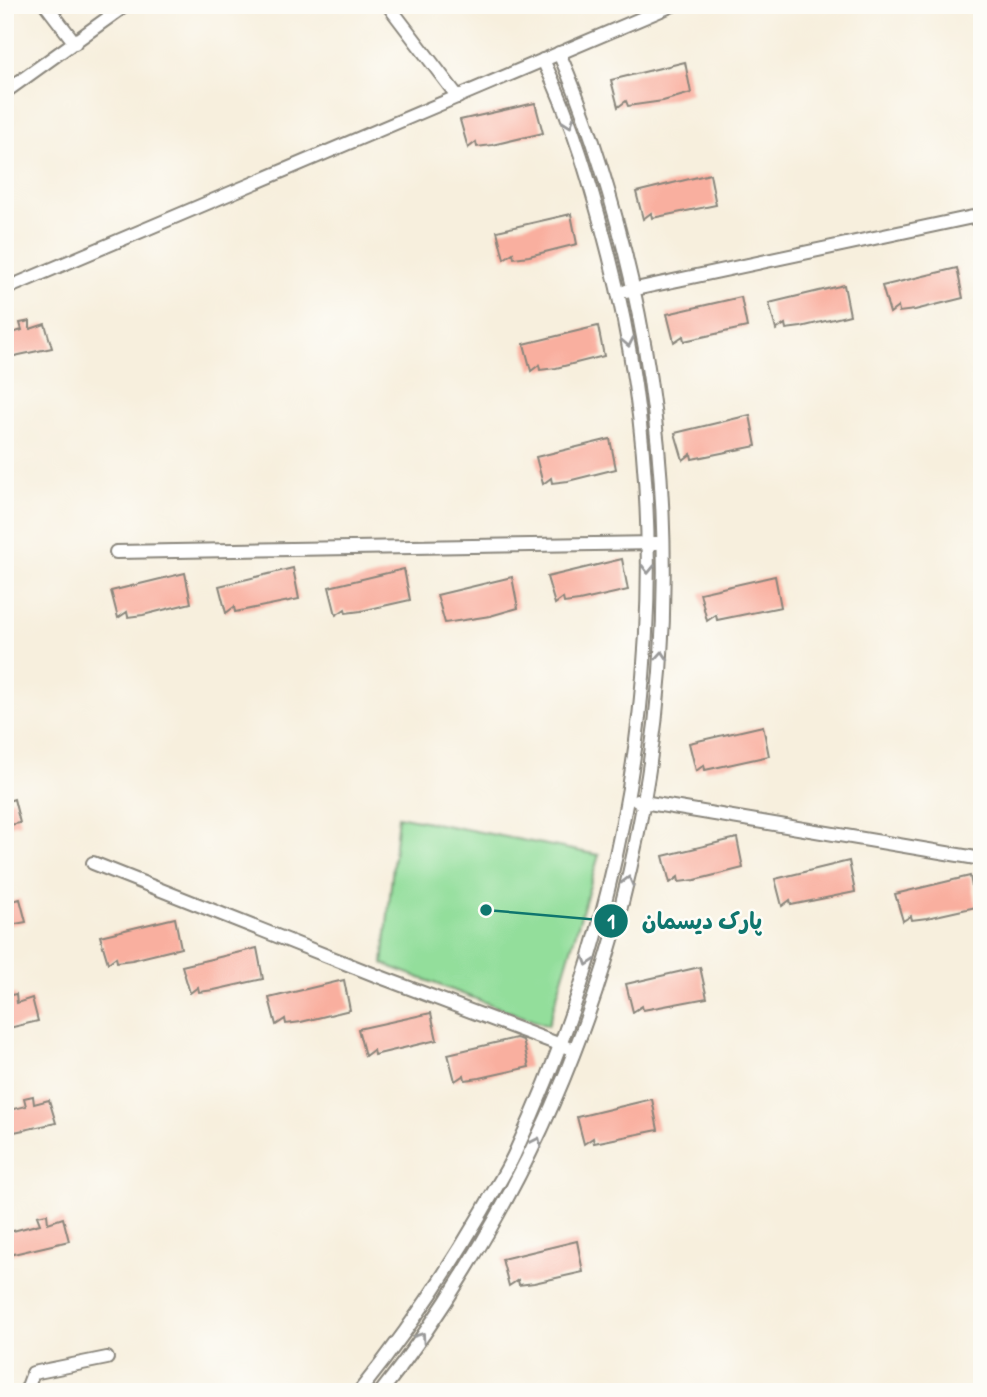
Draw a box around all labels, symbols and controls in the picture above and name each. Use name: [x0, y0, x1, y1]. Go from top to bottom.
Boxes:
one-way arrow: [561, 116, 575, 128]
one-way arrow: [619, 336, 634, 348]
one-way arrow: [640, 564, 656, 574]
one-way arrow: [654, 651, 669, 662]
one-way arrow: [620, 875, 634, 887]
callout: پارک دیسمان: [593, 899, 777, 943]
text: پارک دیسمان: [642, 905, 763, 936]
text: 1: [607, 907, 615, 936]
one-way arrow: [582, 955, 596, 967]
one-way arrow: [529, 1136, 543, 1149]
one-way arrow: [413, 1332, 425, 1345]

